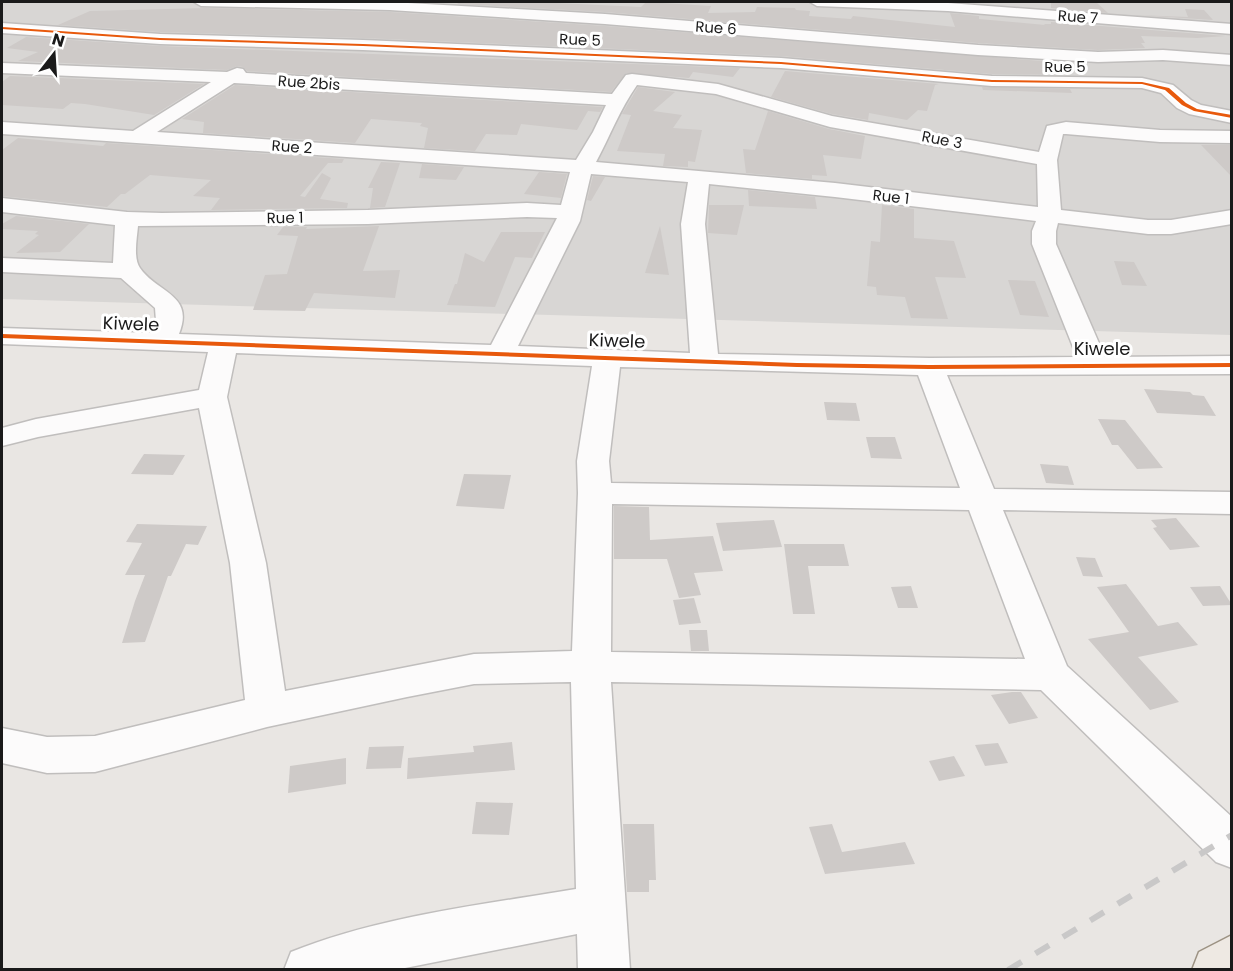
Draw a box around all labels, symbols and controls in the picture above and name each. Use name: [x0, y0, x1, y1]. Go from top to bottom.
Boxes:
street label: Rue 7: [1057, 5, 1099, 28]
street label: Rue 6: [695, 16, 737, 39]
north arrow: [24, 24, 84, 84]
text: N: [49, 27, 67, 53]
street label: Rue 5: [559, 28, 601, 51]
street label: Rue 5: [1044, 56, 1086, 77]
street label: Rue 2bis: [277, 70, 341, 95]
street label: Rue 3: [920, 125, 964, 154]
street label: Rue 2: [271, 135, 313, 158]
street label: Rue 1: [872, 184, 910, 209]
street label: Rue 1: [266, 207, 304, 228]
street label: Kiwele: [102, 310, 160, 337]
street label: Kiwele: [588, 327, 646, 354]
street label: Kiwele: [1074, 336, 1130, 361]

